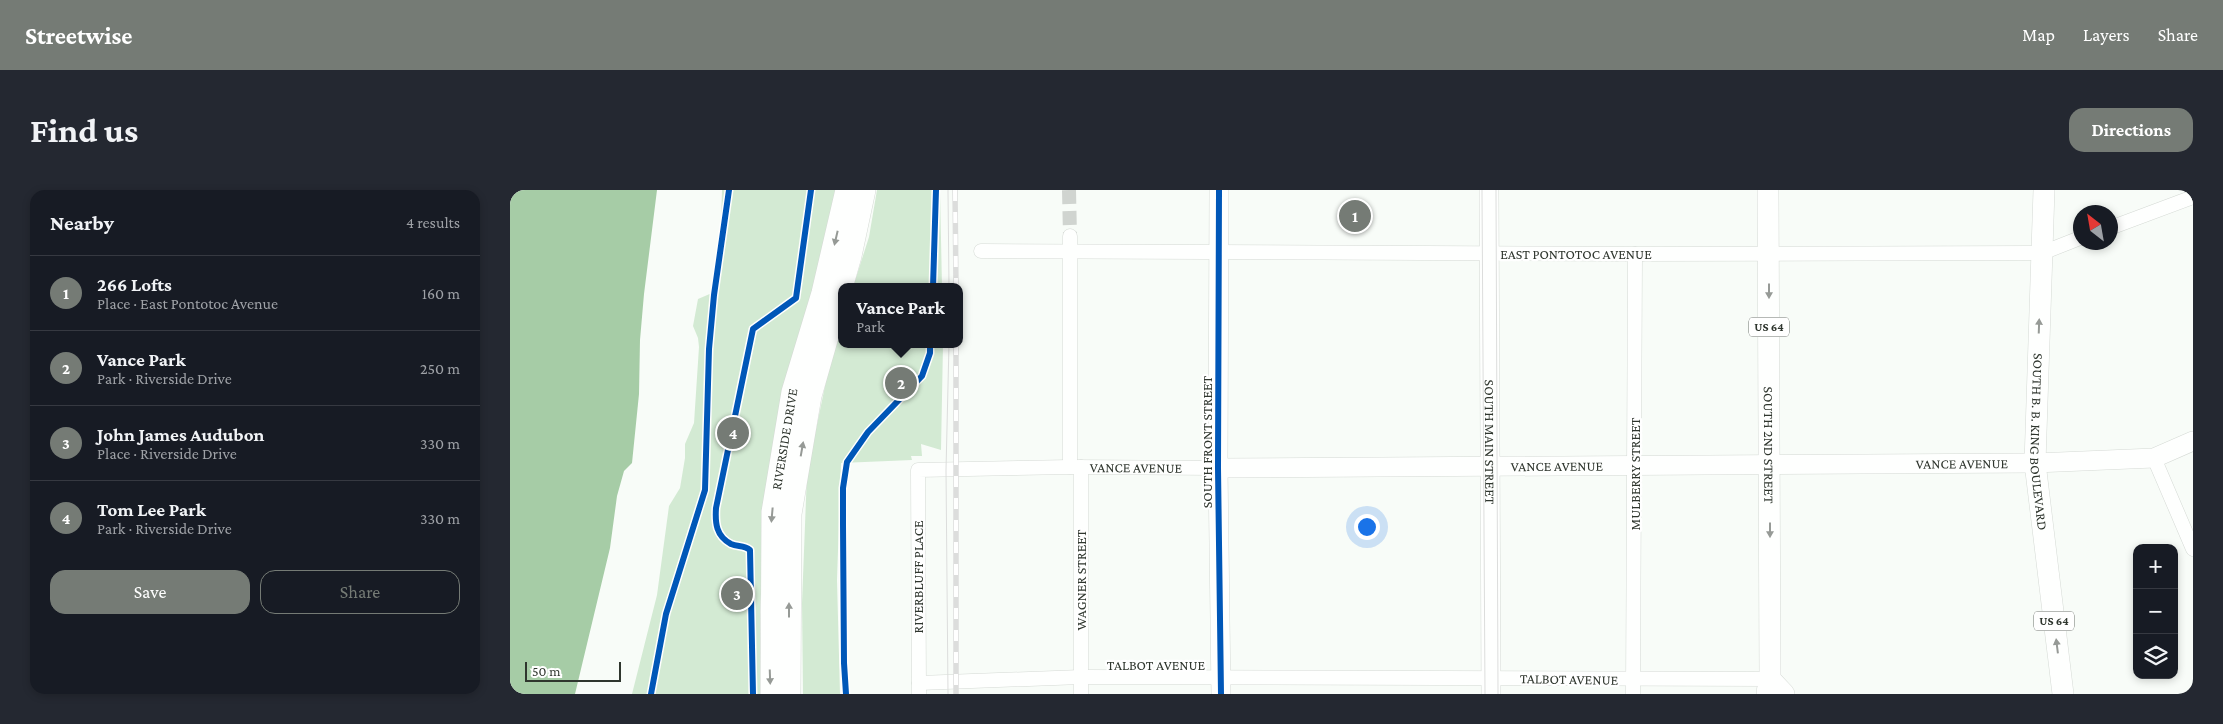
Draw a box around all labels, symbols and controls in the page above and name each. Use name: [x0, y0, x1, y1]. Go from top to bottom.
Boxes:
text: Streetwise: [25, 22, 132, 49]
text: Map: [2022, 25, 2055, 45]
text: Layers: [2083, 25, 2130, 45]
text: Share: [2158, 25, 2198, 45]
button: Directions: [2069, 108, 2193, 152]
text: Find us: [30, 111, 138, 150]
pin: 1: [1339, 197, 1371, 235]
north arrow: [2073, 205, 2118, 250]
text: Nearby: [50, 211, 114, 235]
text: 4 results: [406, 214, 460, 231]
one-way arrow: [832, 230, 840, 245]
street label: EAST PONTOTOC AVENUE: [1500, 246, 1652, 262]
text: 266 Lofts: [97, 274, 172, 295]
popup: [838, 283, 963, 348]
one-way arrow: [1765, 283, 1773, 299]
text: 1: [63, 285, 69, 302]
text: 160 m: [422, 285, 460, 302]
text: Place · East Pontotoc Avenue: [97, 295, 278, 312]
text: Vance Park: [856, 297, 945, 318]
text: Park: [856, 318, 885, 335]
road number: US 64: [1749, 318, 1789, 336]
one-way arrow: [2036, 318, 2044, 334]
text: Vance Park: [97, 349, 186, 370]
street label: SOUTH B. B. KING BOULEVARD: [2027, 353, 2051, 531]
text: 2: [62, 360, 70, 377]
text: 250 m: [420, 360, 460, 377]
pin: 2: [885, 364, 917, 402]
text: Park · Riverside Drive: [97, 370, 232, 387]
street label: SOUTH FRONT STREET: [1199, 375, 1215, 508]
street label: SOUTH MAIN STREET: [1482, 380, 1498, 505]
street label: SOUTH 2ND STREET: [1761, 386, 1777, 504]
street label: RIVERSIDE DRIVE: [768, 387, 801, 491]
pin: 4: [717, 414, 749, 452]
street label: MULBERRY STREET: [1627, 417, 1643, 530]
text: John James Audubon: [97, 424, 265, 445]
text: 3: [62, 435, 70, 452]
text: 330 m: [420, 435, 460, 452]
one-way arrow: [798, 440, 806, 456]
text: Place · Riverside Drive: [97, 445, 237, 462]
street label: VANCE AVENUE: [1916, 455, 2009, 472]
street label: VANCE AVENUE: [1511, 458, 1604, 474]
street label: VANCE AVENUE: [1090, 459, 1183, 476]
text: Tom Lee Park: [97, 499, 206, 520]
one-way arrow: [768, 507, 776, 523]
text: 4: [62, 510, 70, 527]
text: 330 m: [420, 510, 460, 527]
your location: [1354, 514, 1380, 540]
text: Park · Riverside Drive: [97, 520, 232, 537]
street label: RIVERBLUFF PLACE: [910, 520, 926, 634]
one-way arrow: [1766, 522, 1774, 538]
street label: WAGNER STREET: [1073, 529, 1089, 630]
map controls: [2133, 544, 2178, 679]
button: +: [2133, 544, 2178, 589]
button: Save: [50, 570, 250, 614]
button: Share: [260, 570, 460, 614]
pin: 3: [721, 575, 753, 613]
button: −: [2133, 589, 2178, 634]
one-way arrow: [785, 602, 793, 618]
road number: US 64: [2034, 612, 2074, 631]
button: layers: [2133, 634, 2178, 679]
one-way arrow: [2053, 637, 2061, 653]
street label: TALBOT AVENUE: [1107, 657, 1206, 673]
scale bar: [525, 659, 621, 682]
text: 50 m: [532, 663, 560, 679]
one-way arrow: [766, 669, 774, 685]
street label: TALBOT AVENUE: [1520, 670, 1619, 688]

